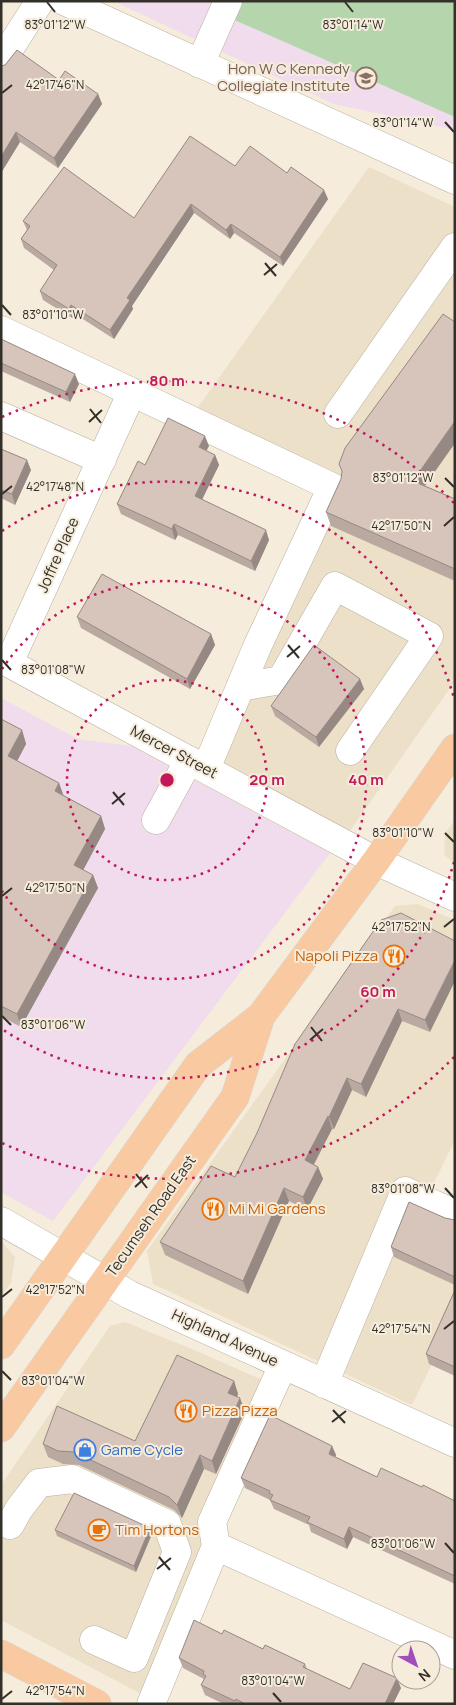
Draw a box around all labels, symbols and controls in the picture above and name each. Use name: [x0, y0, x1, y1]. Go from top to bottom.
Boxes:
text: 83°01'12"W: [24, 16, 86, 33]
text: 83°01'14"W: [323, 16, 384, 33]
place label: Hon W C Kennedy Collegiate Institute: [217, 58, 350, 96]
school or university icon: Hon W C Kennedy Collegiate Institute: [354, 66, 378, 90]
text: 42°17'46"N: [26, 76, 84, 93]
text: 83°01'14"W: [373, 114, 434, 131]
text: 83°01'10"W: [22, 306, 85, 323]
text: 80 m: [149, 370, 185, 391]
text: 83°01'12"W: [372, 469, 434, 486]
text: 42°17'48"N: [26, 478, 84, 495]
street label: Joffre Place: [32, 514, 84, 596]
text: 42°17'50"N: [371, 517, 431, 534]
text: 83°01'08"W: [21, 661, 86, 678]
street label: Mercer Street: [127, 720, 222, 783]
text: 20 m: [249, 769, 285, 790]
text: 40 m: [348, 769, 384, 790]
centre of rings: [158, 771, 176, 789]
text: 83°01'10"W: [372, 824, 435, 841]
text: 42°17'50"N: [25, 879, 85, 896]
text: 42°17'52"N: [372, 918, 430, 935]
restaurant icon: Napoli Pizza: [382, 944, 406, 968]
place label: Napoli Pizza: [295, 945, 378, 966]
text: 60 m: [360, 981, 396, 1002]
text: 83°01'06"W: [21, 1016, 86, 1033]
street label: Tecumseh Road East: [101, 1151, 201, 1281]
text: 83°01'08"W: [371, 1180, 436, 1197]
restaurant icon: Mi Mi Gardens: [201, 1197, 225, 1221]
place label: Mi Mi Gardens: [229, 1198, 326, 1219]
text: 42°17'52"N: [26, 1281, 84, 1298]
street label: Highland Avenue: [168, 1304, 282, 1372]
text: 42°17'54"N: [371, 1320, 431, 1337]
text: 83°01'04"W: [21, 1372, 86, 1389]
restaurant icon: Pizza Pizza: [174, 1399, 198, 1423]
place label: Pizza Pizza: [202, 1400, 278, 1421]
shop icon: Game Cycle: [73, 1438, 97, 1462]
place label: Game Cycle: [101, 1439, 183, 1460]
cafe icon: Tim Hortons: [87, 1518, 111, 1542]
place label: Tim Hortons: [115, 1519, 199, 1540]
text: 83°01'06"W: [371, 1535, 436, 1552]
north arrow: [391, 1640, 441, 1690]
text: N: [415, 1665, 435, 1686]
text: 83°01'04"W: [241, 1672, 306, 1689]
text: 42°17'54"N: [25, 1682, 85, 1699]

